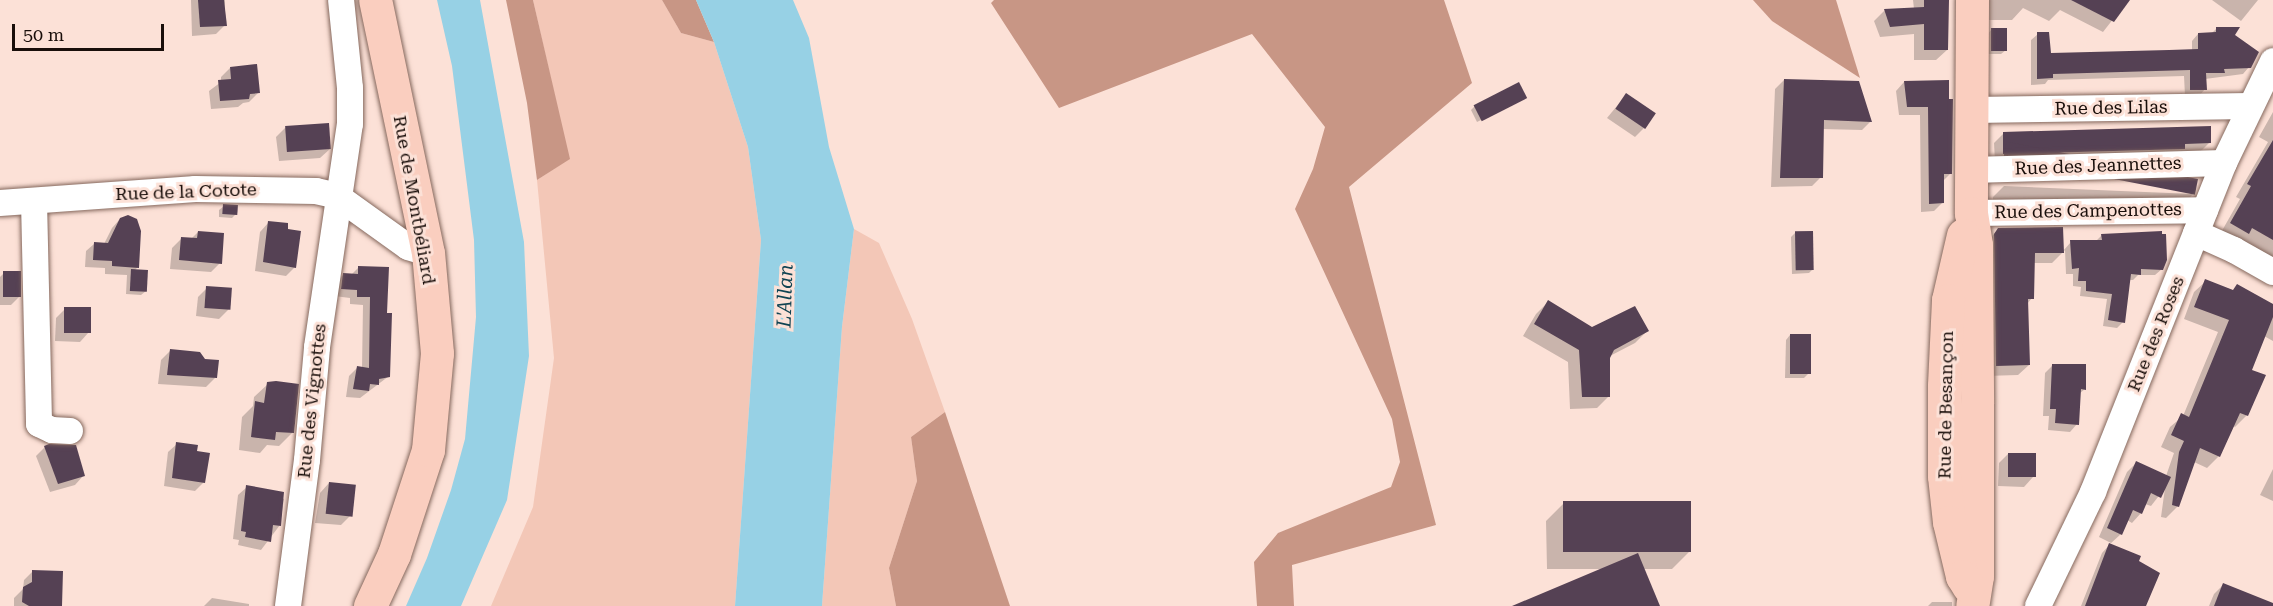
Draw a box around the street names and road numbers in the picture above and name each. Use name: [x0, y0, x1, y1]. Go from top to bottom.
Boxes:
street label: Rue des Lilas: [2054, 96, 2168, 120]
street label: Rue de Montbéliard: [388, 114, 440, 286]
street label: Rue des Jeannettes: [2014, 152, 2182, 180]
street label: Rue de la Cotote: [115, 179, 257, 205]
street label: Rue des Campenottes: [1994, 199, 2182, 223]
street label: Rue des Roses: [2123, 273, 2189, 395]
street label: Rue des Vignottes: [293, 323, 331, 479]
street label: Rue de Besançon: [1934, 331, 1958, 479]

